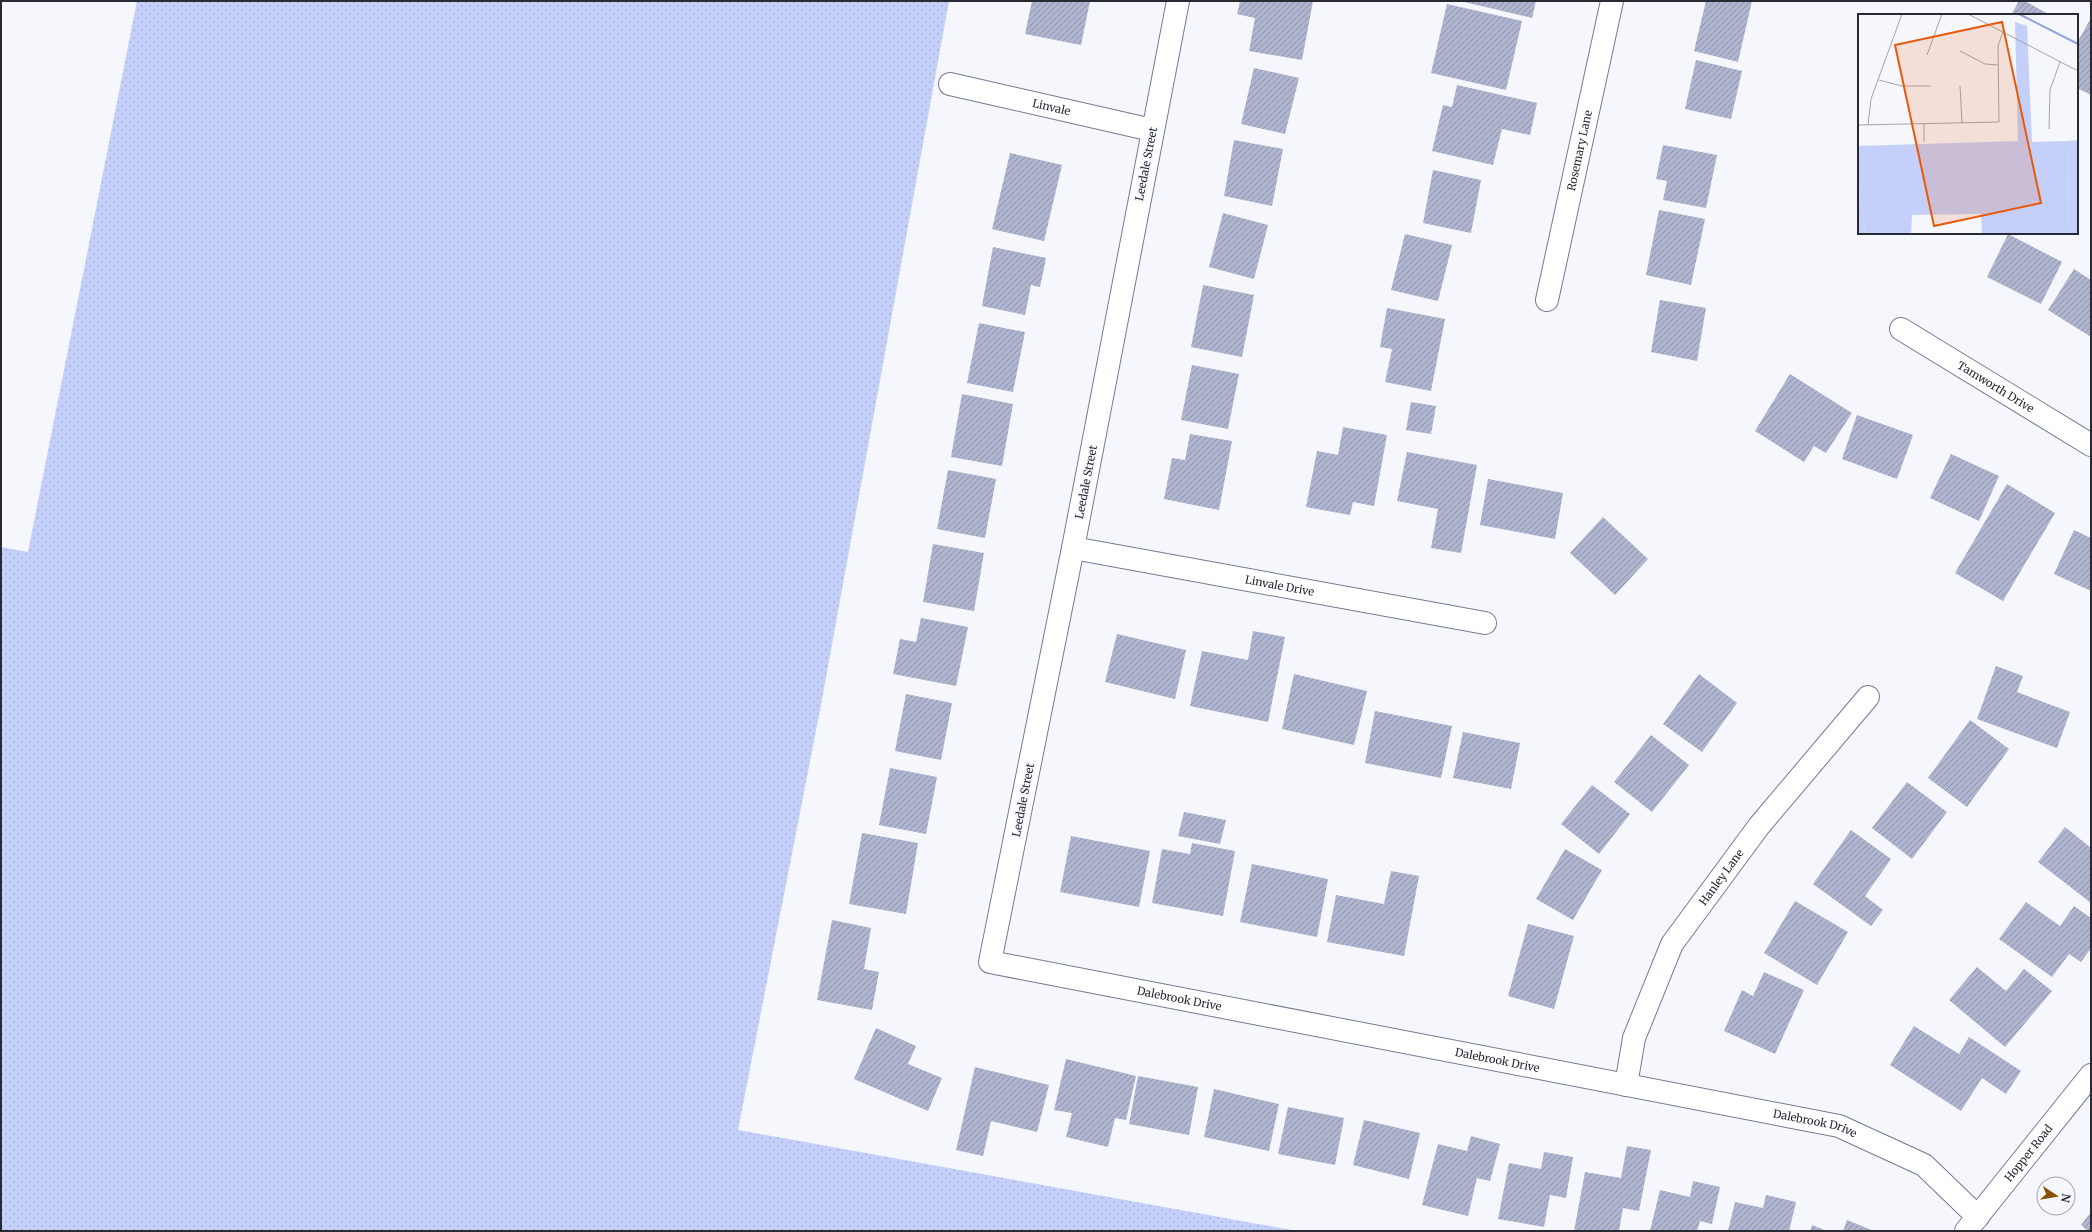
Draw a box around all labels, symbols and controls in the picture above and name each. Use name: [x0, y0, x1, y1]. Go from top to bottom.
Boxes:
inset map: [1858, 14, 2078, 234]
street label: Linvale: [1031, 96, 1072, 118]
street label: Rosemary Lane: [1564, 109, 1595, 192]
street label: Leedale Street: [1132, 125, 1160, 202]
street label: Tamworth Drive: [1955, 358, 2037, 416]
street label: Leedale Street: [1072, 443, 1100, 520]
street label: Linvale Drive: [1244, 572, 1316, 599]
street label: Leedale Street: [1009, 761, 1037, 838]
street label: Hanley Lane: [1696, 846, 1747, 908]
street label: Dalebrook Drive: [1136, 984, 1223, 1014]
street label: Dalebrook Drive: [1454, 1045, 1541, 1075]
street label: Dalebrook Drive: [1772, 1106, 1859, 1140]
street label: Hopper Road: [2001, 1121, 2056, 1184]
north arrow: [2036, 1176, 2076, 1216]
text: N: [2058, 1192, 2074, 1204]

